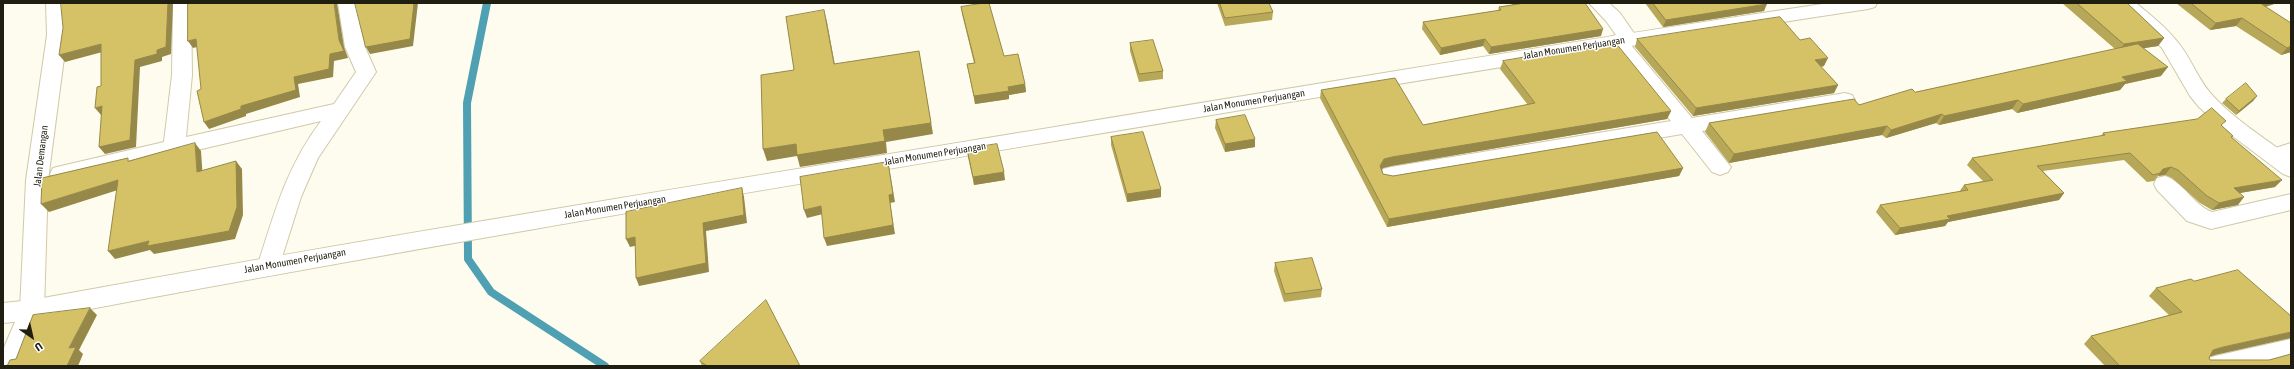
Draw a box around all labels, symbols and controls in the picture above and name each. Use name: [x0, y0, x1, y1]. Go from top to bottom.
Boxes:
street label: Jalan Monumen Perjuangan: [1522, 34, 1626, 62]
street label: Jalan Monumen Perjuangan: [1202, 87, 1306, 115]
street label: Jalan Demangan: [31, 125, 51, 187]
street label: Jalan Monumen Perjuangan: [883, 140, 987, 168]
street label: Jalan Monumen Perjuangan: [563, 193, 667, 221]
street label: Jalan Monumen Perjuangan: [243, 246, 347, 276]
north arrow: [12, 317, 52, 357]
text: U: [33, 340, 45, 354]

